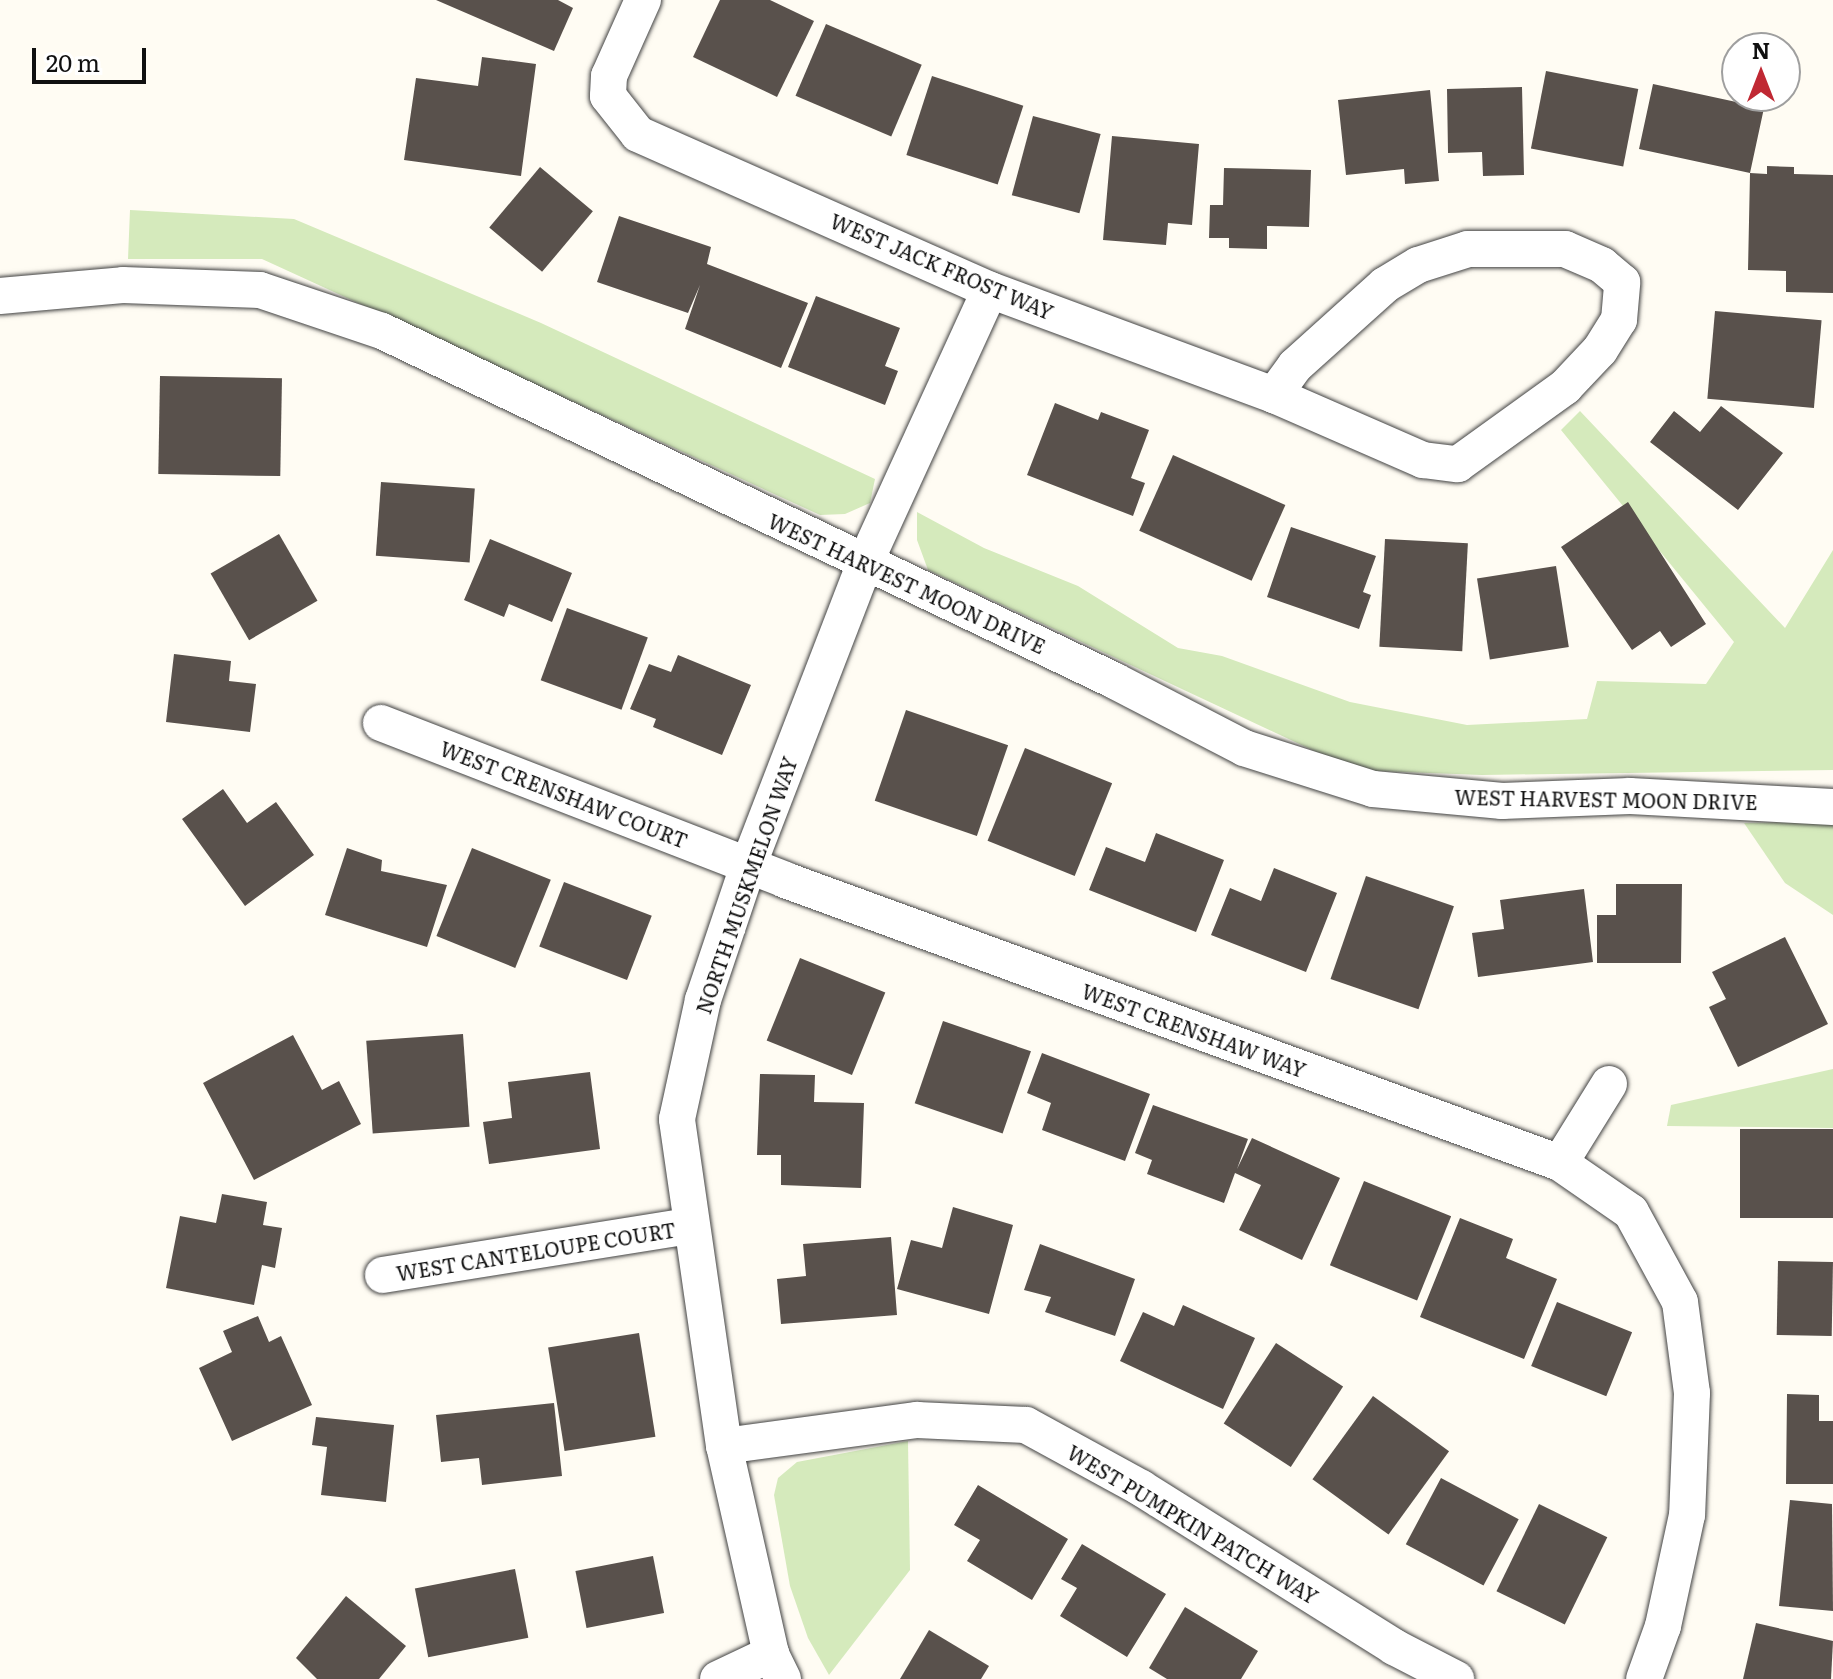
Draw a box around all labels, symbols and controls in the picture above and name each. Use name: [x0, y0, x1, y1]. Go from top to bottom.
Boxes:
scale bar: [36, 32, 150, 82]
north arrow: [1721, 32, 1801, 112]
text: N: [1752, 33, 1770, 66]
text: 20 m: [46, 44, 100, 79]
street label: WEST JACK FROST WAY: [827, 208, 1057, 324]
street label: WEST HARVEST MOON DRIVE: [765, 508, 1049, 658]
street label: WEST CRENSHAW COURT: [437, 736, 691, 852]
street label: NORTH MUSKMELON WAY: [691, 753, 801, 1017]
street label: WEST HARVEST MOON DRIVE: [1454, 784, 1758, 814]
street label: WEST CRENSHAW WAY: [1079, 978, 1309, 1082]
street label: WEST CANTELOUPE COURT: [394, 1217, 678, 1285]
street label: WEST PUMPKIN PATCH WAY: [1063, 1439, 1323, 1609]

